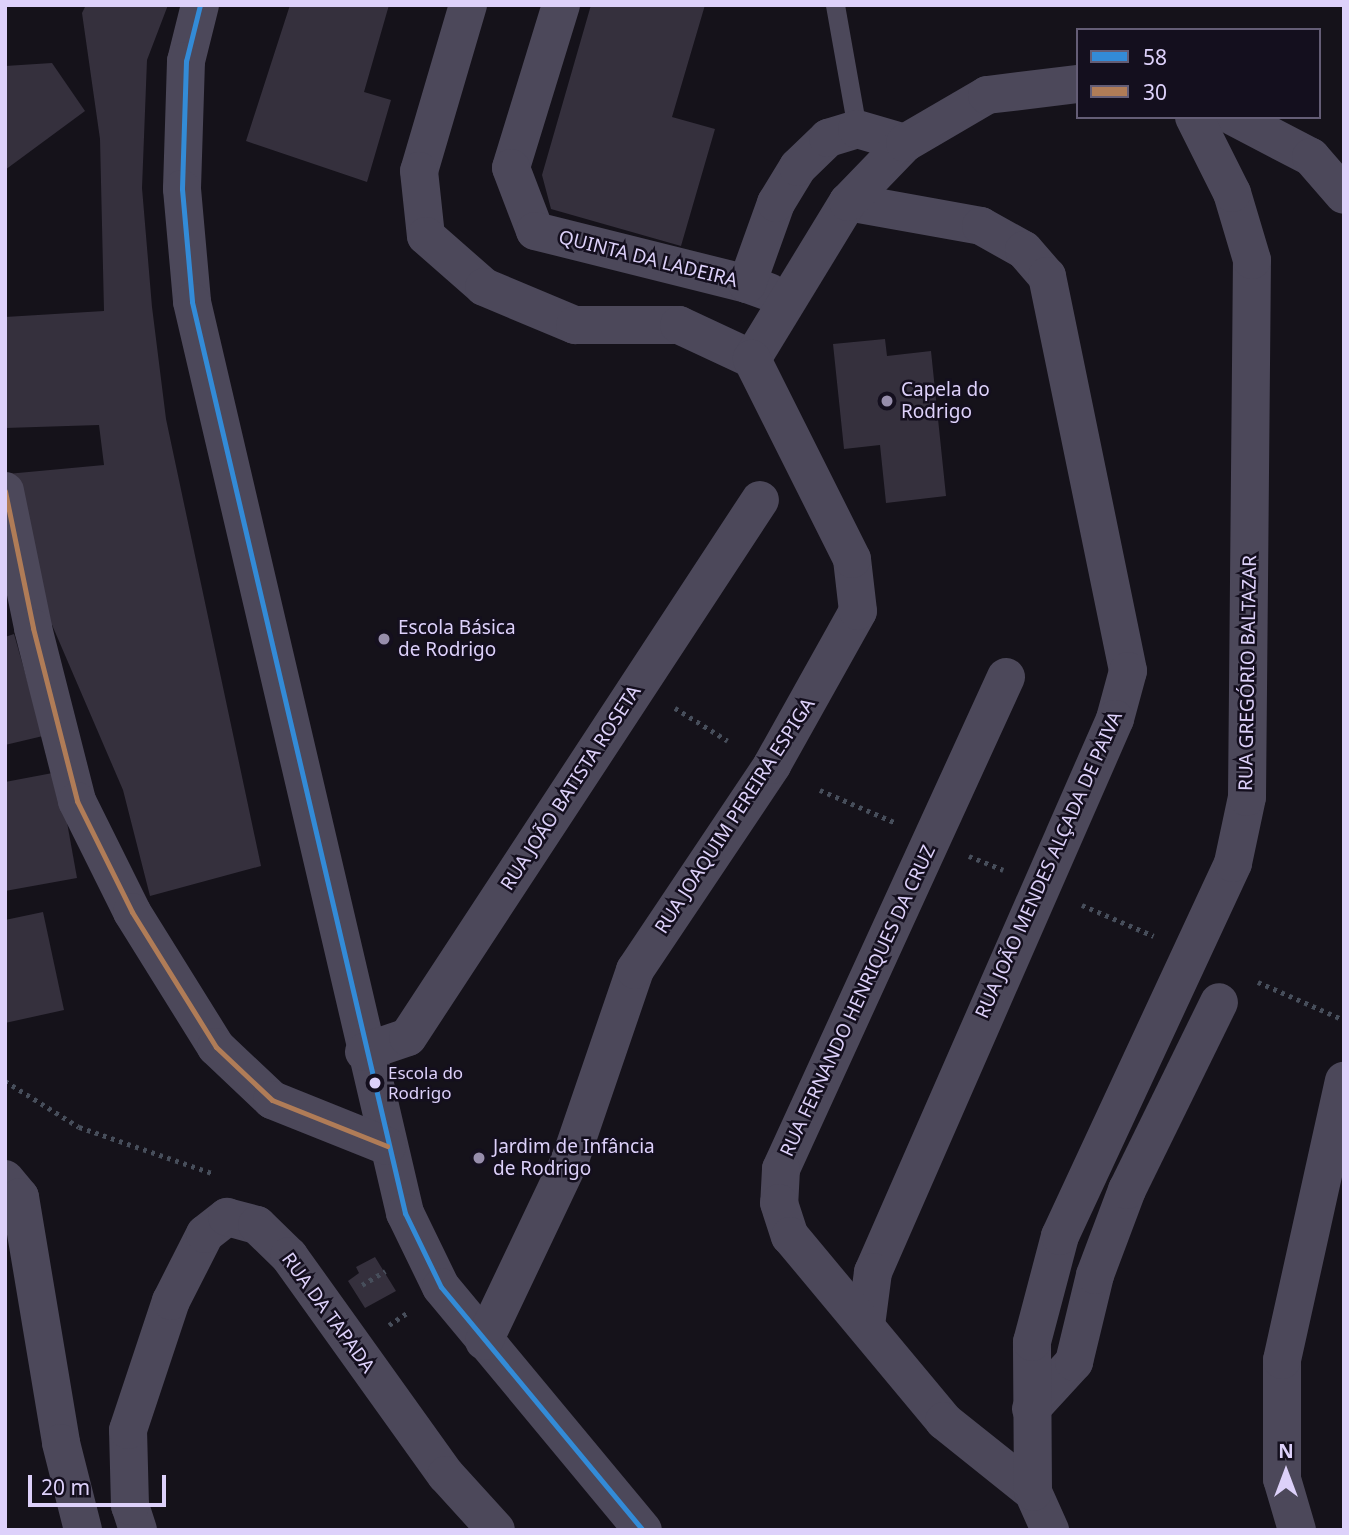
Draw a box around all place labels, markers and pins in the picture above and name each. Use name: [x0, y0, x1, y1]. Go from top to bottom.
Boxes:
place label: Capela do Rodrigo: [901, 379, 990, 423]
marker: Capela do Rodrigo: [879, 393, 895, 409]
place label: Escola Básica de Rodrigo: [398, 617, 516, 661]
marker: Escola Básica de Rodrigo: [376, 631, 392, 647]
place label: Escola do Rodrigo: [388, 1063, 463, 1103]
marker: Escola do Rodrigo: [368, 1076, 382, 1090]
place label: Jardim de Infância de Rodrigo: [493, 1136, 655, 1180]
marker: Jardim de Infância de Rodrigo: [471, 1150, 487, 1166]

